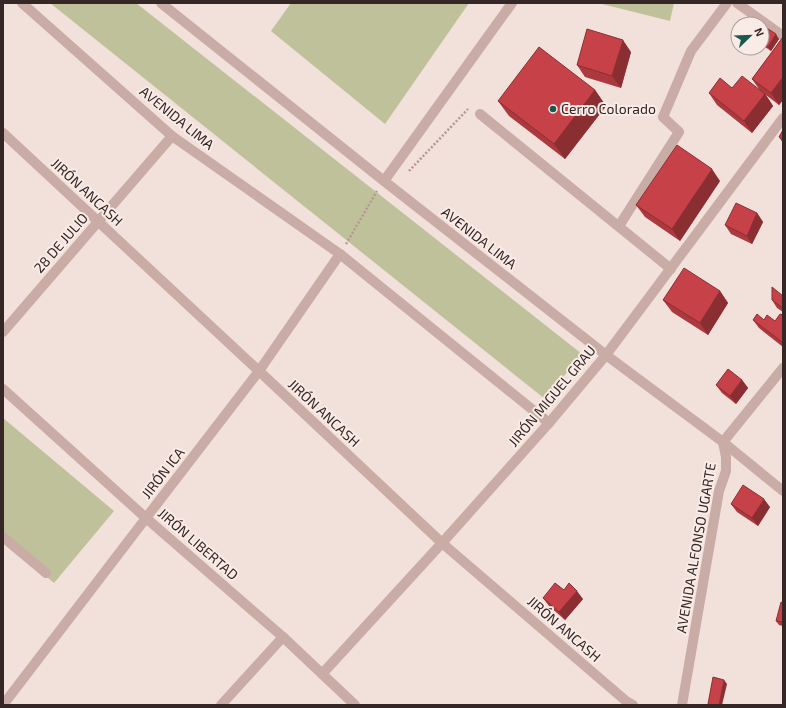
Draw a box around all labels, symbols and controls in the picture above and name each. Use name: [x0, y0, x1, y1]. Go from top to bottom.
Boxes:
north arrow: [730, 16, 770, 56]
text: N: [752, 26, 767, 38]
street label: AVENIDA LIMA: [137, 82, 218, 153]
place label: Cerro Colorado: [561, 100, 656, 117]
marker: Cerro Colorado: [548, 104, 558, 114]
street label: JIRÓN ANCASH: [48, 154, 127, 229]
street label: AVENIDA LIMA: [438, 203, 521, 272]
street label: 28 DE JULIO: [30, 209, 91, 276]
street label: JIRÓN MIGUEL GRAU: [504, 342, 599, 450]
street label: JIRÓN ANCASH: [285, 375, 364, 450]
street label: JIRÓN ICA: [138, 444, 188, 501]
street label: AVENIDA ALFONSO UGARTE: [672, 461, 719, 634]
street label: JIRÓN LIBERTAD: [155, 504, 242, 583]
street label: JIRÓN ANCASH: [524, 592, 604, 665]

